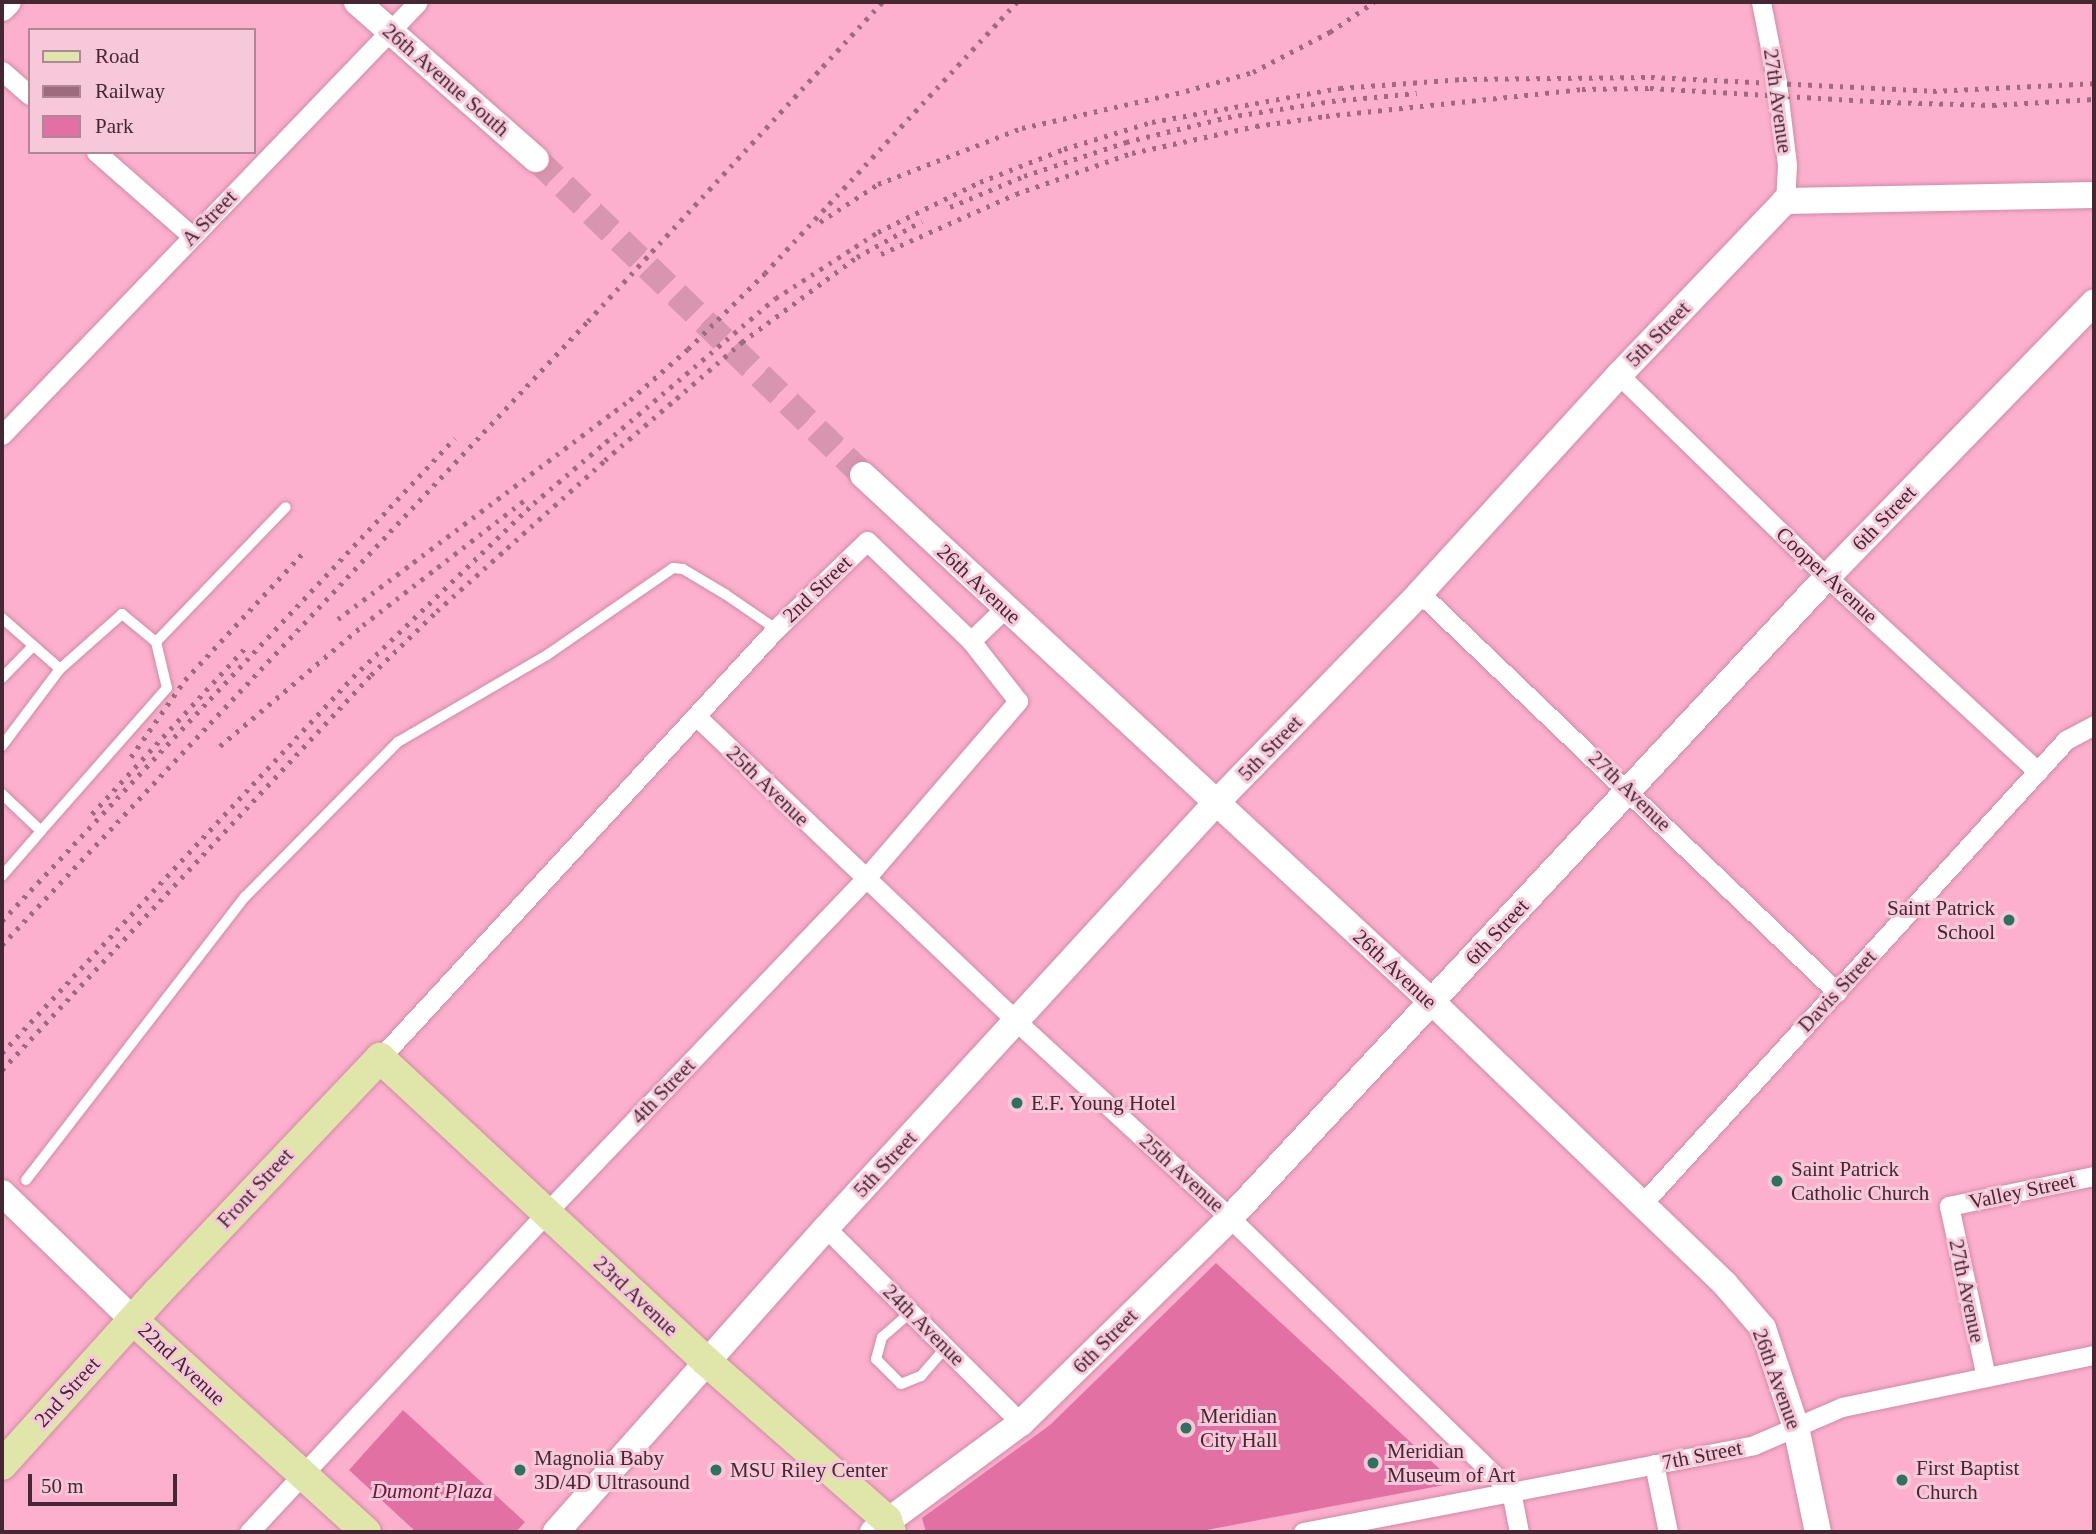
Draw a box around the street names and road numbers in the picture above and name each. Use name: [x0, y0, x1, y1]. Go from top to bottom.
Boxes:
street label: 26th Avenue South: [377, 18, 515, 142]
street label: 27th Avenue: [1758, 47, 1798, 155]
street label: A Street: [176, 184, 242, 252]
street label: 5th Street: [1621, 296, 1695, 372]
street label: 6th Street: [1847, 480, 1921, 556]
street label: Cooper Avenue: [1771, 521, 1883, 629]
street label: 26th Avenue: [932, 539, 1026, 629]
street label: 2nd Street: [777, 550, 857, 628]
street label: 5th Street: [1233, 710, 1307, 786]
street label: 25th Avenue: [721, 740, 815, 832]
street label: 27th Avenue: [1583, 745, 1677, 837]
street label: 6th Street: [1460, 894, 1534, 970]
street label: 26th Avenue: [1348, 924, 1442, 1014]
street label: Davis Street: [1793, 945, 1881, 1037]
street label: 4th Street: [626, 1053, 700, 1129]
street label: 5th Street: [848, 1126, 922, 1202]
street label: 25th Avenue: [1134, 1128, 1230, 1218]
street label: Front Street: [212, 1143, 298, 1233]
street label: Valley Street: [1967, 1167, 2077, 1215]
street label: 27th Avenue: [1944, 1236, 1990, 1346]
street label: 23rd Avenue: [588, 1250, 684, 1342]
street label: 24th Avenue: [877, 1278, 971, 1372]
street label: 6th Street: [1067, 1303, 1143, 1379]
street label: 22nd Avenue: [133, 1317, 231, 1411]
street label: 26th Avenue: [1747, 1325, 1807, 1433]
street label: 2nd Street: [29, 1352, 105, 1432]
street label: 7th Street: [1660, 1435, 1744, 1475]

